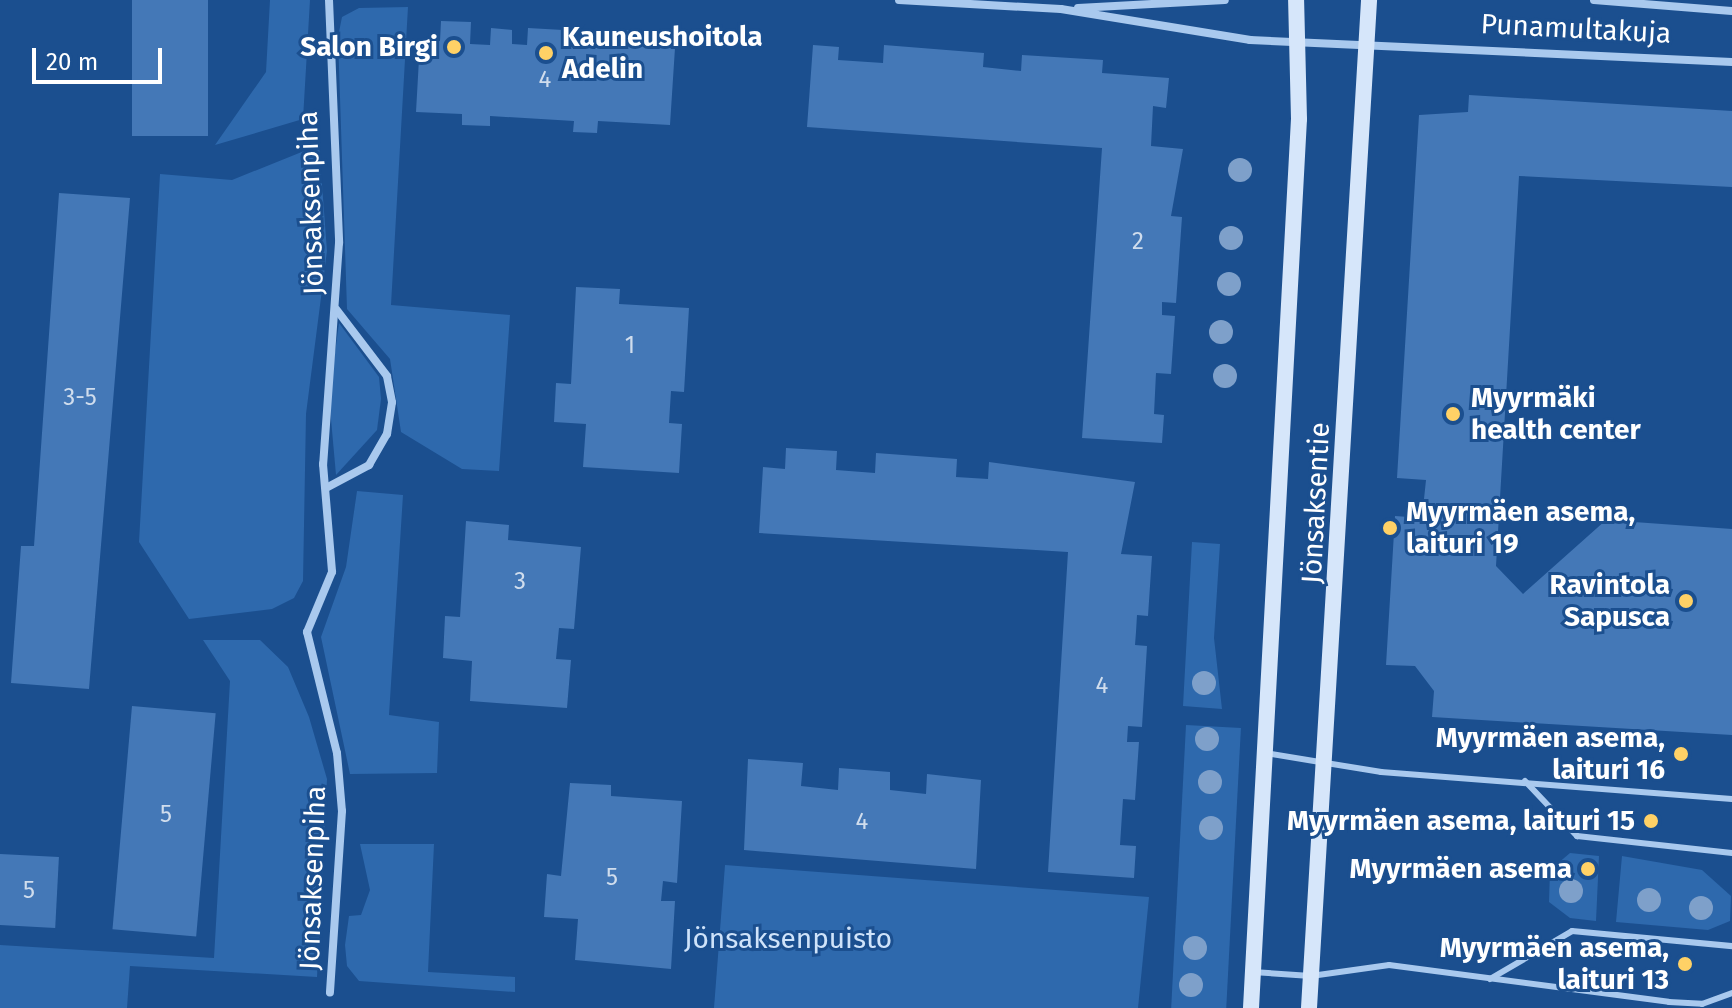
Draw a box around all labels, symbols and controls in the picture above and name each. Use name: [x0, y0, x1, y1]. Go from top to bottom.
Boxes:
street label: Punamultakuja: [1480, 7, 1672, 51]
place label: Kauneushoitola Adelin: [562, 20, 763, 86]
place label: Salon Birgi: [300, 30, 438, 64]
scale bar: [36, 32, 166, 82]
marker: Salon Birgi: [445, 38, 463, 56]
marker: Kauneushoitola Adelin: [537, 44, 555, 62]
text: 20 m: [46, 48, 98, 76]
house number: 4: [539, 66, 551, 94]
street label: Jönsaksenpiha: [291, 110, 331, 296]
house number: 2: [1132, 228, 1144, 256]
house number: 1: [625, 332, 635, 360]
place label: Myyrmäki health center: [1471, 381, 1641, 447]
house number: 3-5: [63, 384, 97, 412]
marker: Myyrmäki health center: [1442, 403, 1464, 425]
street label: Jönsaksentie: [1295, 421, 1337, 585]
place label: Myyrmäen asema, laituri 19: [1406, 495, 1635, 561]
marker: Myyrmäen asema, laituri 19: [1381, 519, 1399, 537]
house number: 3: [514, 568, 526, 596]
place label: Ravintola Sapusca: [1549, 568, 1670, 634]
marker: Ravintola Sapusca: [1677, 592, 1695, 610]
house number: 4: [1096, 672, 1108, 700]
place label: Myyrmäen asema, laituri 16: [1436, 721, 1665, 787]
marker: Myyrmäen asema, laituri 16: [1672, 745, 1690, 763]
street label: Jönsaksenpiha: [293, 785, 333, 971]
house number: 5: [160, 801, 172, 829]
place label: Myyrmäen asema, laituri 15: [1287, 804, 1635, 838]
house number: 4: [856, 808, 868, 836]
marker: Myyrmäen asema, laituri 15: [1642, 812, 1660, 830]
place label: Myyrmäen asema: [1349, 852, 1572, 886]
marker: Myyrmäen asema: [1579, 860, 1597, 878]
house number: 5: [606, 864, 618, 892]
house number: 5: [23, 877, 35, 905]
park label: Jönsaksenpuisto: [684, 922, 892, 956]
place label: Myyrmäen asema, laituri 13: [1440, 931, 1669, 997]
marker: Myyrmäen asema, laituri 13: [1676, 955, 1694, 973]

